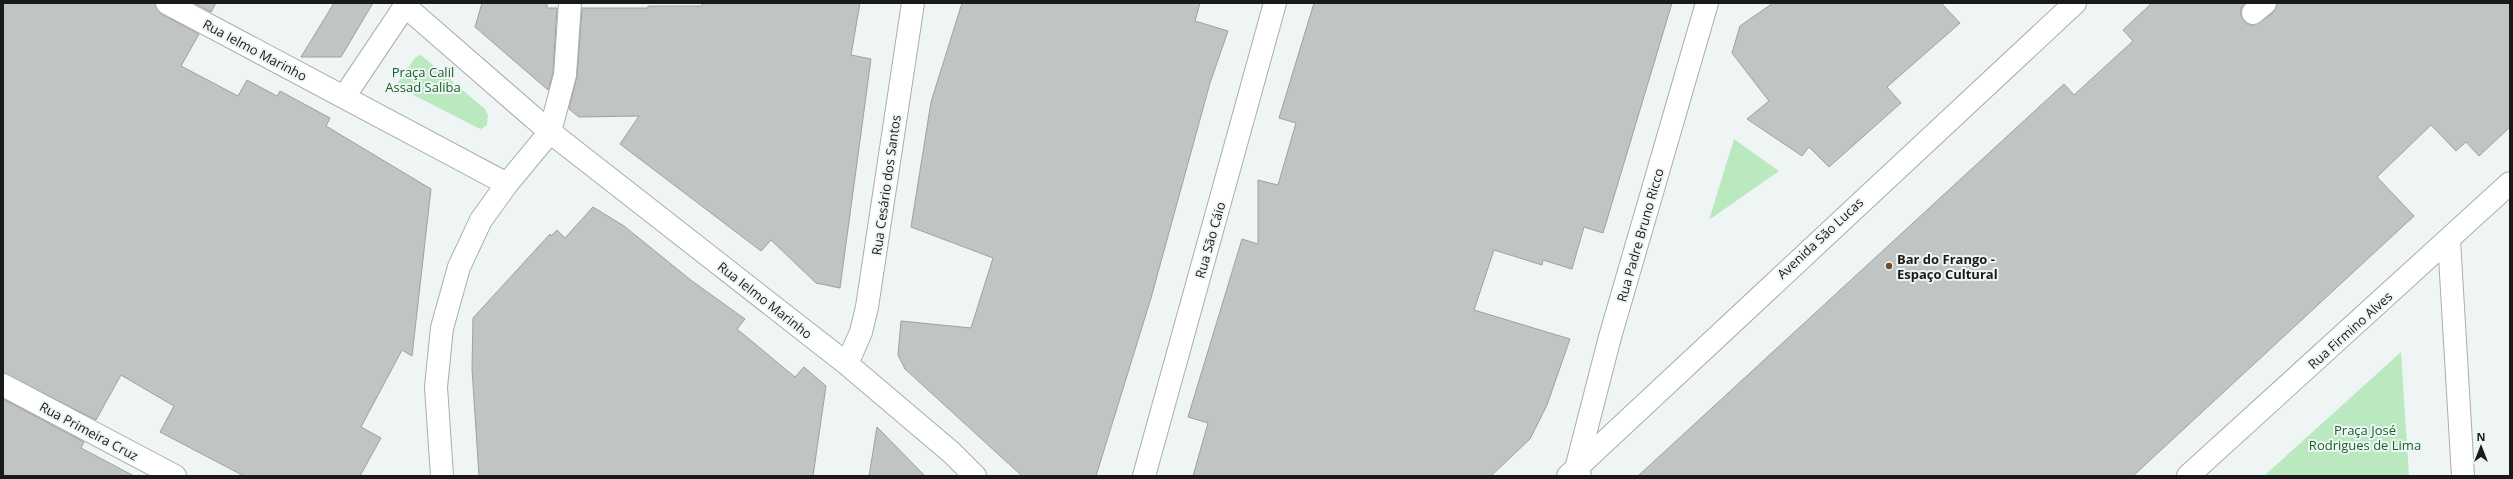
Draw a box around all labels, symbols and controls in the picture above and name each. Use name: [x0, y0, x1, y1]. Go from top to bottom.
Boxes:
street label: Rua Ielmo Marinho: [200, 15, 310, 85]
park label: Praça Calil Assad Saliba: [385, 63, 461, 96]
street label: Rua Cesário dos Santos: [867, 114, 905, 256]
street label: Rua Padre Bruno Ricco: [1612, 166, 1668, 304]
street label: Avenida São Lucas: [1773, 193, 1867, 283]
street label: Rua São Cáio: [1191, 200, 1230, 280]
place label: Bar do Frango - Espaço Cultural: [1897, 250, 1998, 283]
street label: Rua Ielmo Marinho: [714, 257, 816, 343]
marker: Bar do Frango - Espaço Cultural: [1884, 261, 1894, 271]
street label: Rua Firmino Alves: [2304, 287, 2396, 373]
street label: Rua Primeira Cruz: [37, 397, 141, 465]
park label: Praça José Rodrigues de Lima: [2309, 421, 2421, 454]
north arrow: [2461, 427, 2501, 467]
text: N: [2477, 429, 2485, 444]

